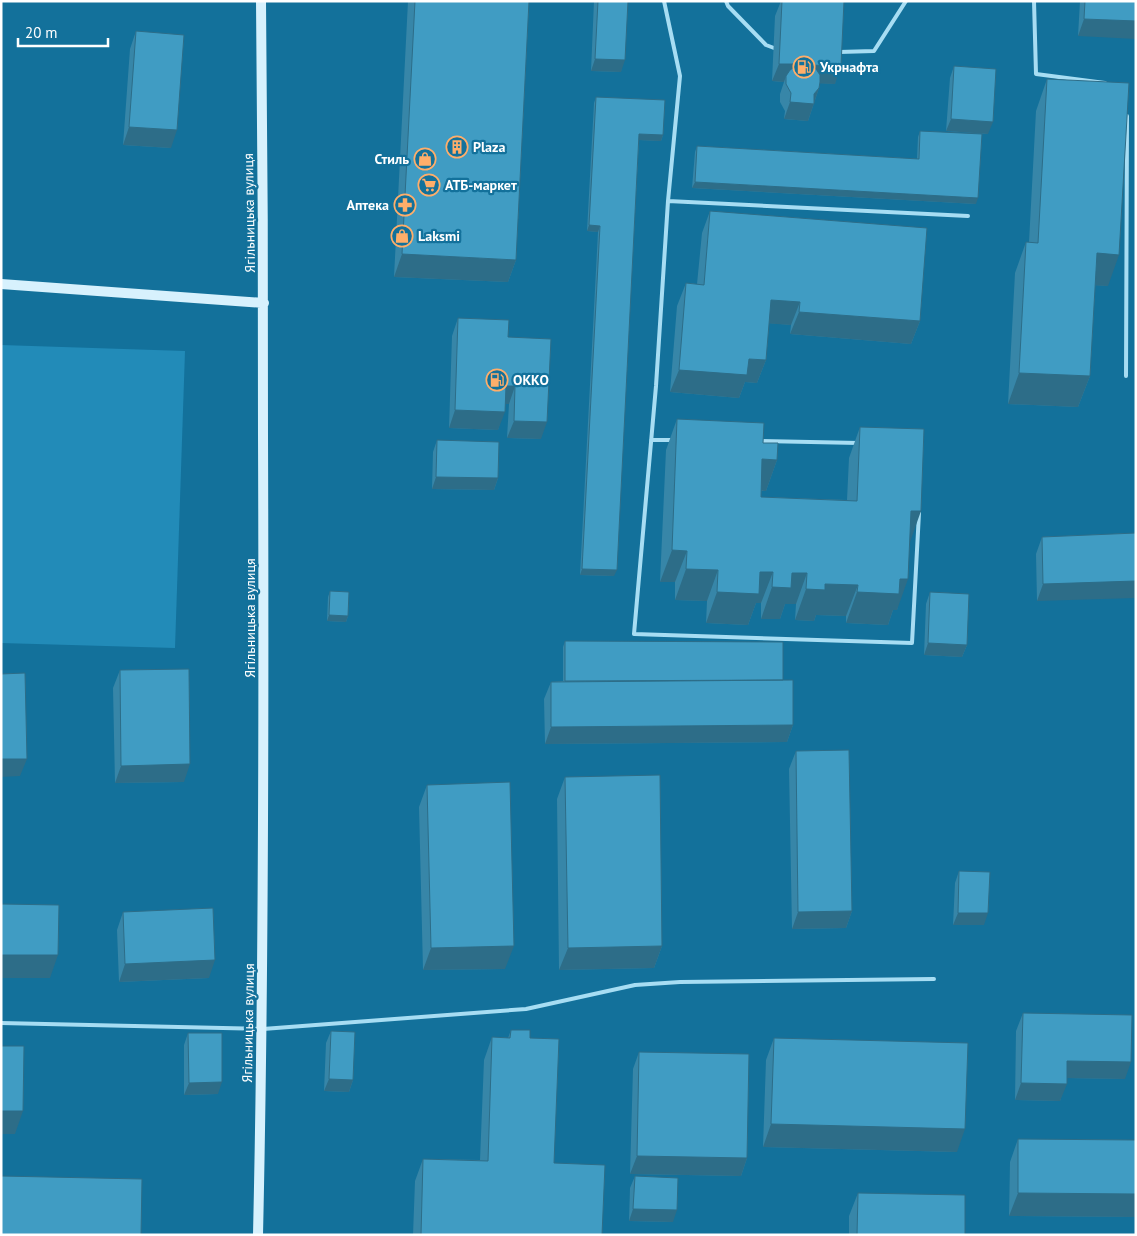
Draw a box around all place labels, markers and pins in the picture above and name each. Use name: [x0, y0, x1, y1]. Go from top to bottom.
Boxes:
fuel station icon: Укрнафта: [792, 55, 816, 79]
place label: Укрнафта: [819, 58, 879, 76]
building icon: Plaza: [445, 135, 469, 159]
place label: Plaza: [473, 138, 505, 156]
shop icon: Стиль: [413, 147, 437, 171]
place label: Стиль: [375, 150, 409, 168]
supermarket icon: АТБ-маркет: [417, 173, 441, 197]
place label: АТБ-маркет: [445, 176, 517, 194]
pharmacy icon: Аптека: [393, 193, 417, 217]
place label: Аптека: [346, 196, 389, 214]
shop icon: Laksmi: [390, 224, 414, 248]
place label: Laksmi: [418, 227, 460, 245]
fuel station icon: ОККО: [485, 368, 509, 392]
place label: ОККО: [513, 371, 549, 389]

